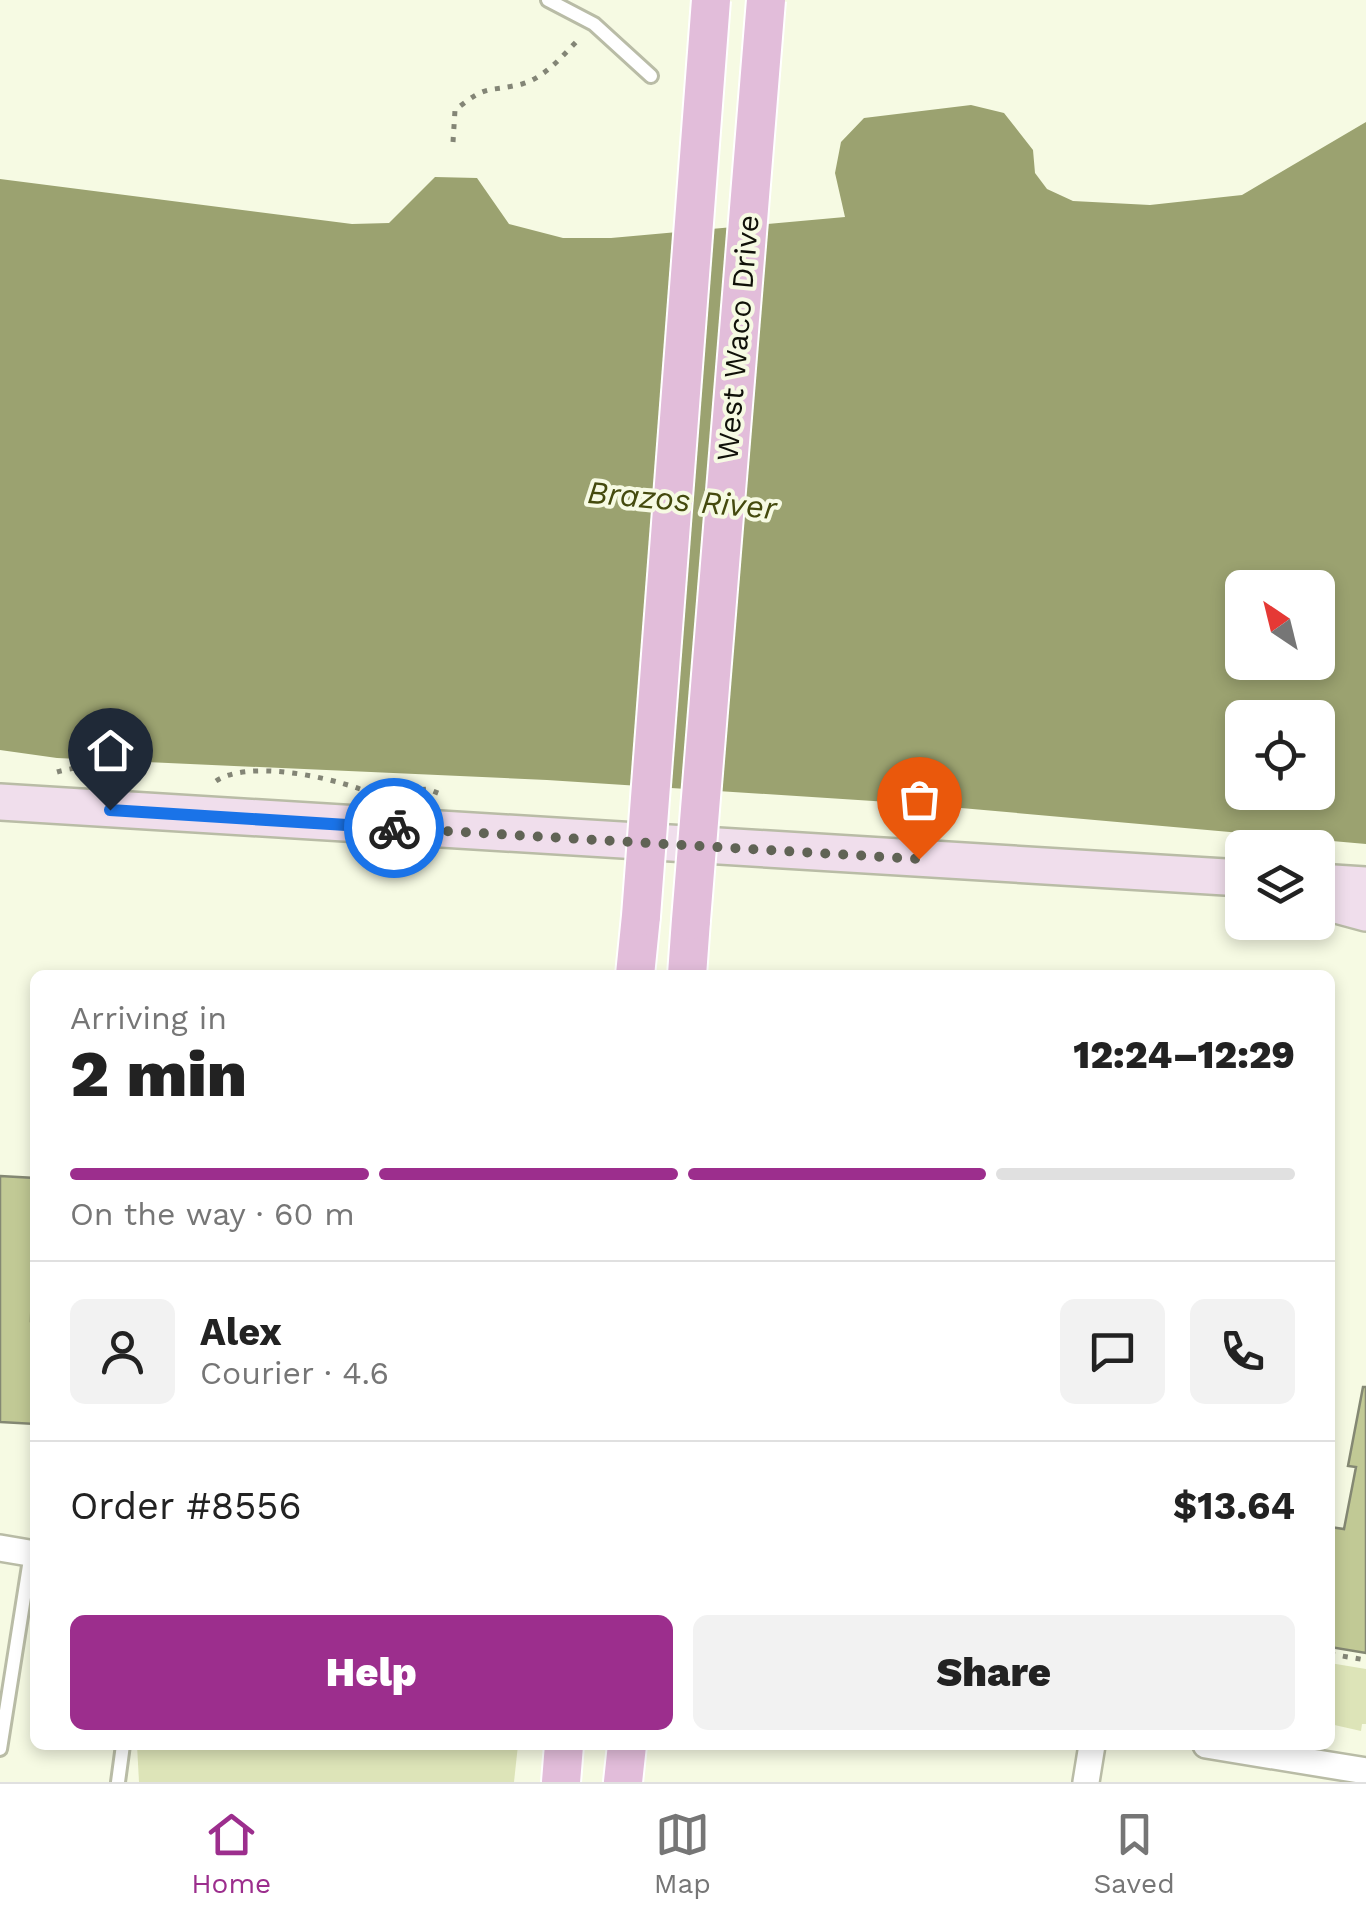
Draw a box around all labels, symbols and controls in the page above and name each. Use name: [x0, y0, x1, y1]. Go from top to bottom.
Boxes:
street label: West Waco Drive: [709, 213, 766, 463]
water label: Brazos River: [586, 473, 780, 527]
north arrow: [1225, 570, 1335, 680]
map controls: [1225, 570, 1335, 940]
button: locate: [1225, 700, 1335, 810]
pin: [68, 708, 153, 811]
icon: home: [83, 723, 138, 778]
pin: [877, 757, 962, 860]
icon: bag: [892, 772, 947, 827]
courier: [344, 778, 444, 878]
icon: bike: [367, 801, 422, 856]
button: layers: [1225, 830, 1335, 940]
text: Arriving in: [70, 999, 227, 1037]
text: 12:24–12:29: [1073, 1033, 1295, 1077]
text: 2 min: [70, 1036, 247, 1112]
text: On the way · 60 m: [70, 1195, 355, 1233]
button: person: [70, 1299, 175, 1404]
button: chat: [1060, 1299, 1165, 1404]
button: phone: [1190, 1299, 1295, 1404]
text: Alex: [200, 1310, 282, 1354]
text: Courier · 4.6: [200, 1354, 389, 1392]
text: Order #8556: [70, 1484, 302, 1528]
text: $13.64: [1173, 1484, 1295, 1528]
button: Help: [70, 1615, 673, 1730]
button: Share: [693, 1615, 1295, 1730]
tab: Home: [191, 1807, 271, 1900]
tab: Map: [654, 1807, 711, 1900]
tab: Saved: [1093, 1807, 1175, 1900]

